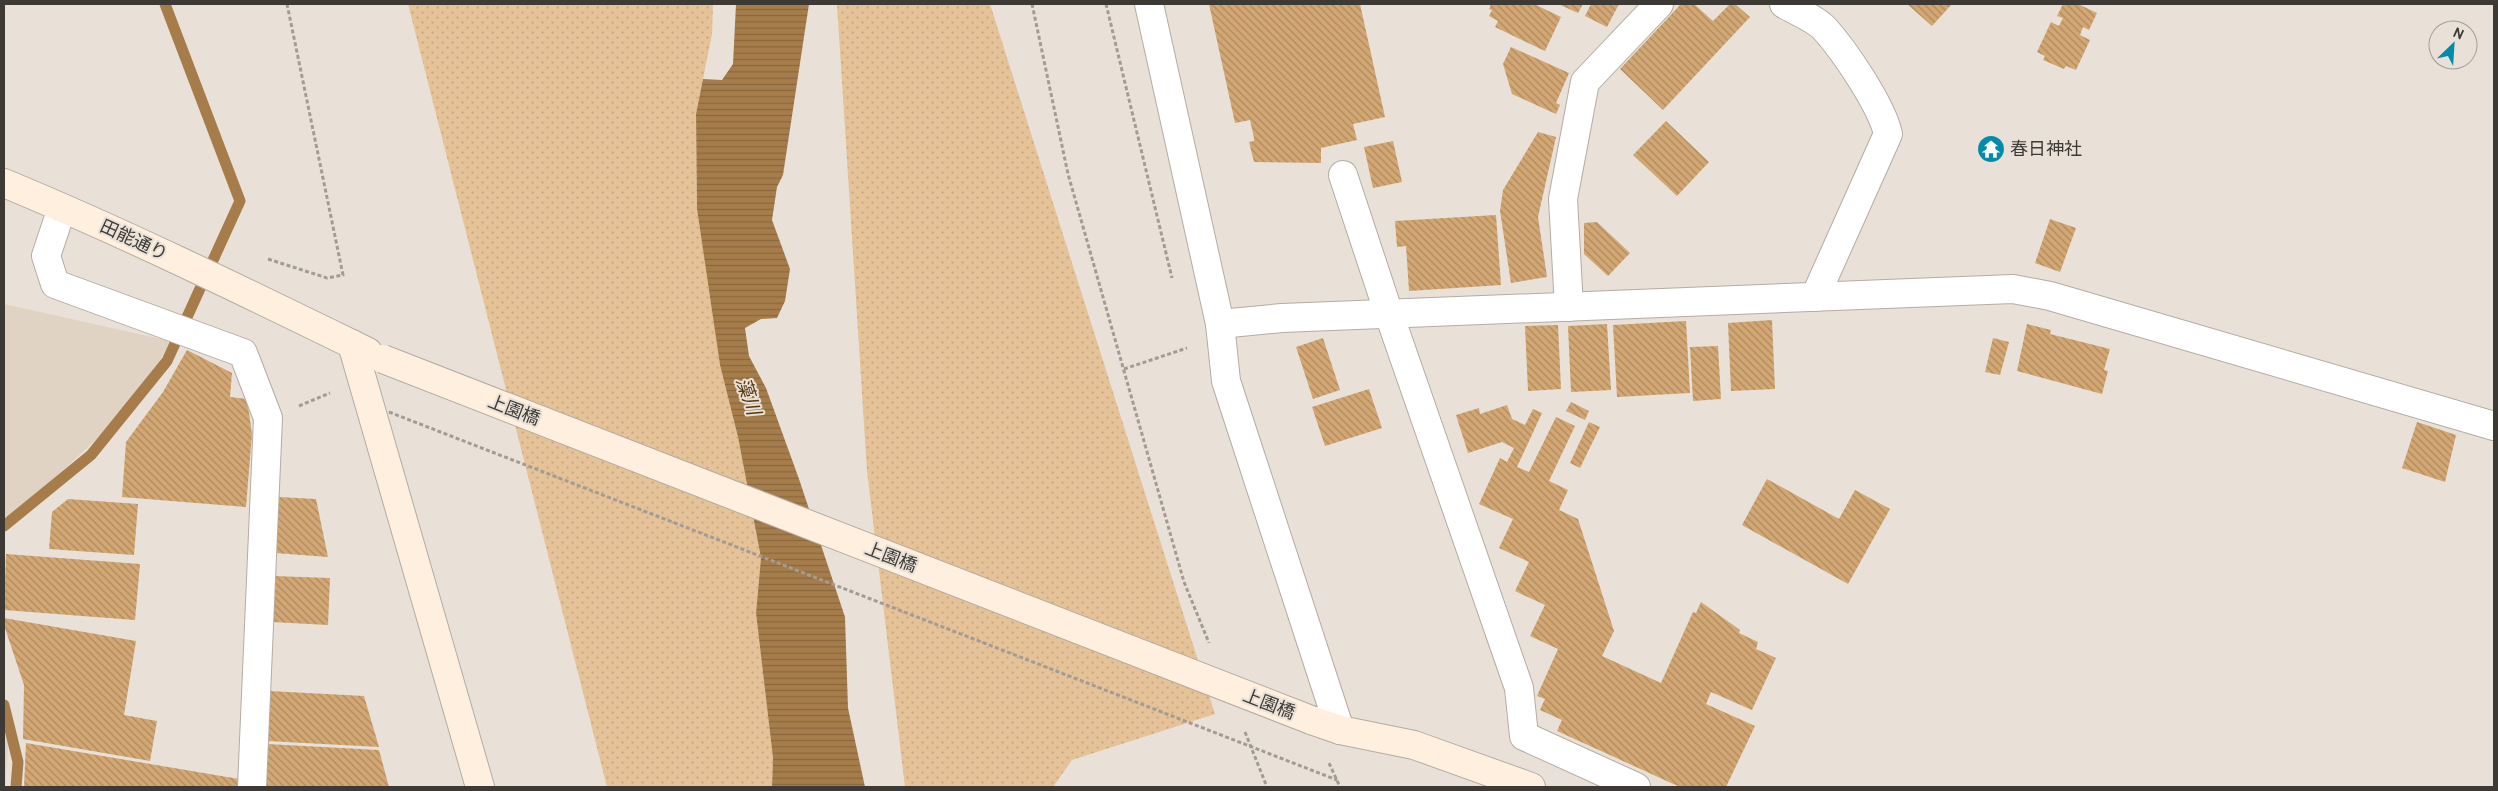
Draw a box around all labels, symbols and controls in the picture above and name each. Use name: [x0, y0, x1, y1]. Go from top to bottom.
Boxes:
north arrow: [2428, 20, 2478, 70]
text: N: [2450, 23, 2467, 43]
temple icon: 春日神社: [1976, 134, 2006, 164]
place label: 春日神社: [2010, 138, 2082, 160]
street label: 田能通り: [97, 215, 171, 265]
water label: 藻川: [731, 374, 766, 420]
street label: 上園橋: [485, 390, 543, 430]
street label: 上園橋: [862, 537, 920, 577]
street label: 上園橋: [1240, 684, 1298, 724]

